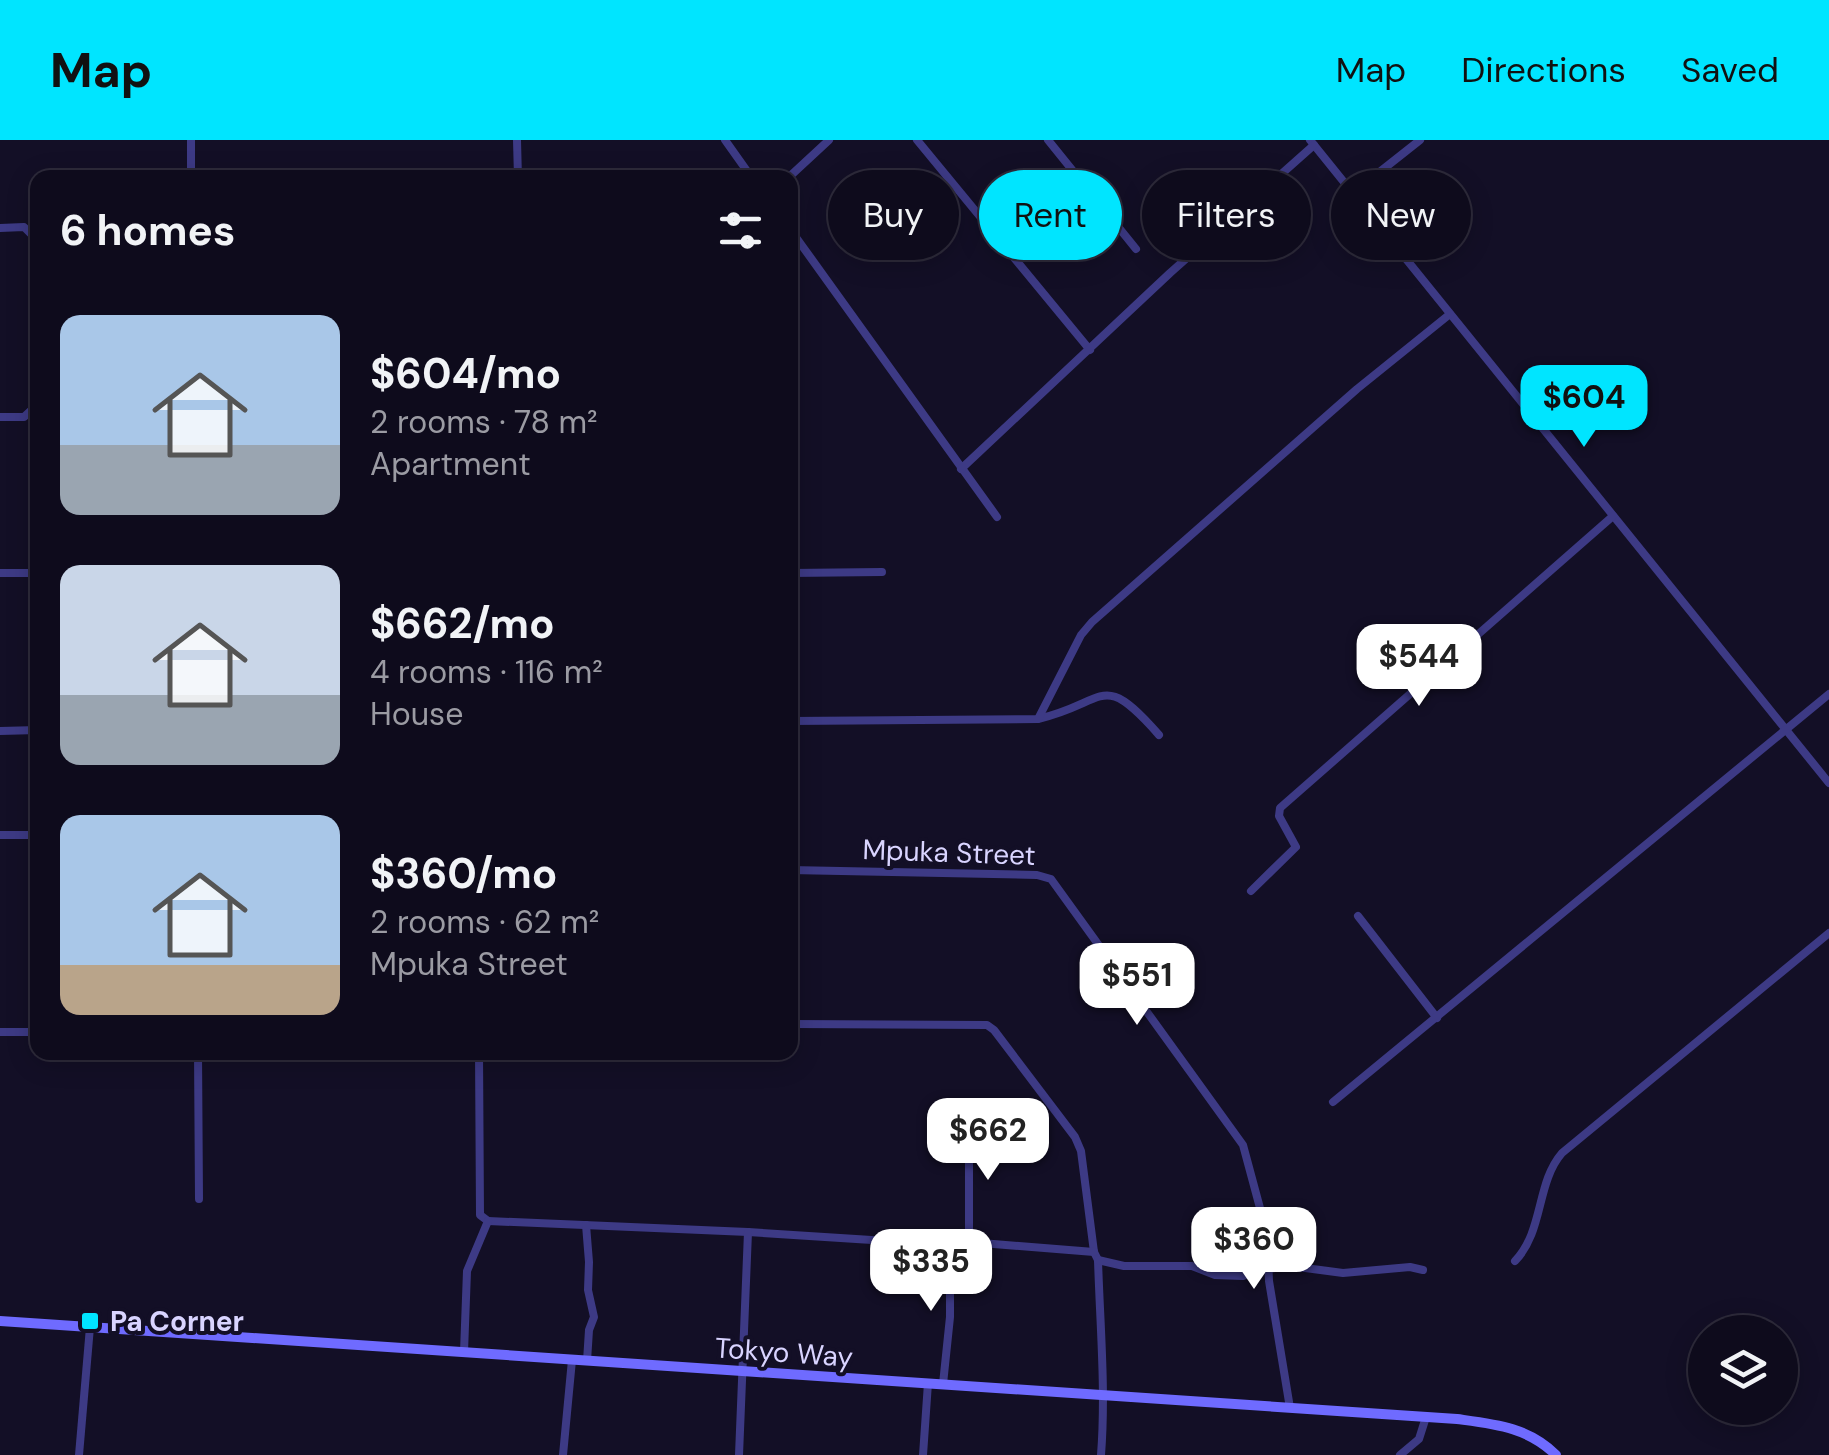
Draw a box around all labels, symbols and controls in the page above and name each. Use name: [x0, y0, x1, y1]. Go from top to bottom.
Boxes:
text: Map: [50, 39, 152, 102]
text: Map: [1336, 47, 1406, 93]
text: Directions: [1461, 47, 1626, 93]
text: Saved: [1681, 47, 1779, 93]
chip: Buy: [828, 170, 959, 260]
chip: Rent: [979, 170, 1122, 260]
chip: Filters: [1142, 170, 1311, 260]
chip: New: [1331, 170, 1471, 260]
text: 6 homes: [60, 203, 235, 258]
icon: filters: [713, 203, 768, 258]
text: $604/mo: [370, 346, 561, 401]
icon: home: [140, 355, 260, 475]
pin: $604: [1525, 365, 1643, 450]
text: $604: [1543, 376, 1625, 418]
text: 2 rooms · 78 m²: [370, 401, 598, 443]
text: Apartment: [370, 443, 531, 485]
text: $662/mo: [370, 596, 555, 651]
icon: home: [140, 605, 260, 725]
pin: $544: [1360, 624, 1478, 709]
text: $544: [1379, 635, 1459, 677]
text: 4 rooms · 116 m²: [370, 651, 603, 693]
text: House: [370, 693, 463, 735]
street label: Mpuka Street: [862, 831, 1036, 874]
text: $360/mo: [370, 846, 557, 901]
icon: home: [140, 855, 260, 975]
text: 2 rooms · 62 m²: [370, 901, 599, 943]
text: Mpuka Street: [370, 943, 568, 985]
pin: $551: [1078, 943, 1196, 1028]
text: $551: [1102, 954, 1172, 996]
pin: $662: [929, 1098, 1047, 1183]
text: $662: [949, 1109, 1027, 1151]
pin: $360: [1195, 1207, 1313, 1292]
text: $360: [1213, 1218, 1295, 1260]
pin: $335: [872, 1229, 990, 1314]
text: $335: [892, 1240, 970, 1282]
place label: Pa Corner: [110, 1303, 244, 1340]
marker: Pa Corner: [79, 1310, 101, 1332]
map controls: [1688, 1315, 1798, 1425]
button: layers: [1688, 1315, 1798, 1425]
street label: Tokyo Way: [714, 1329, 854, 1376]

